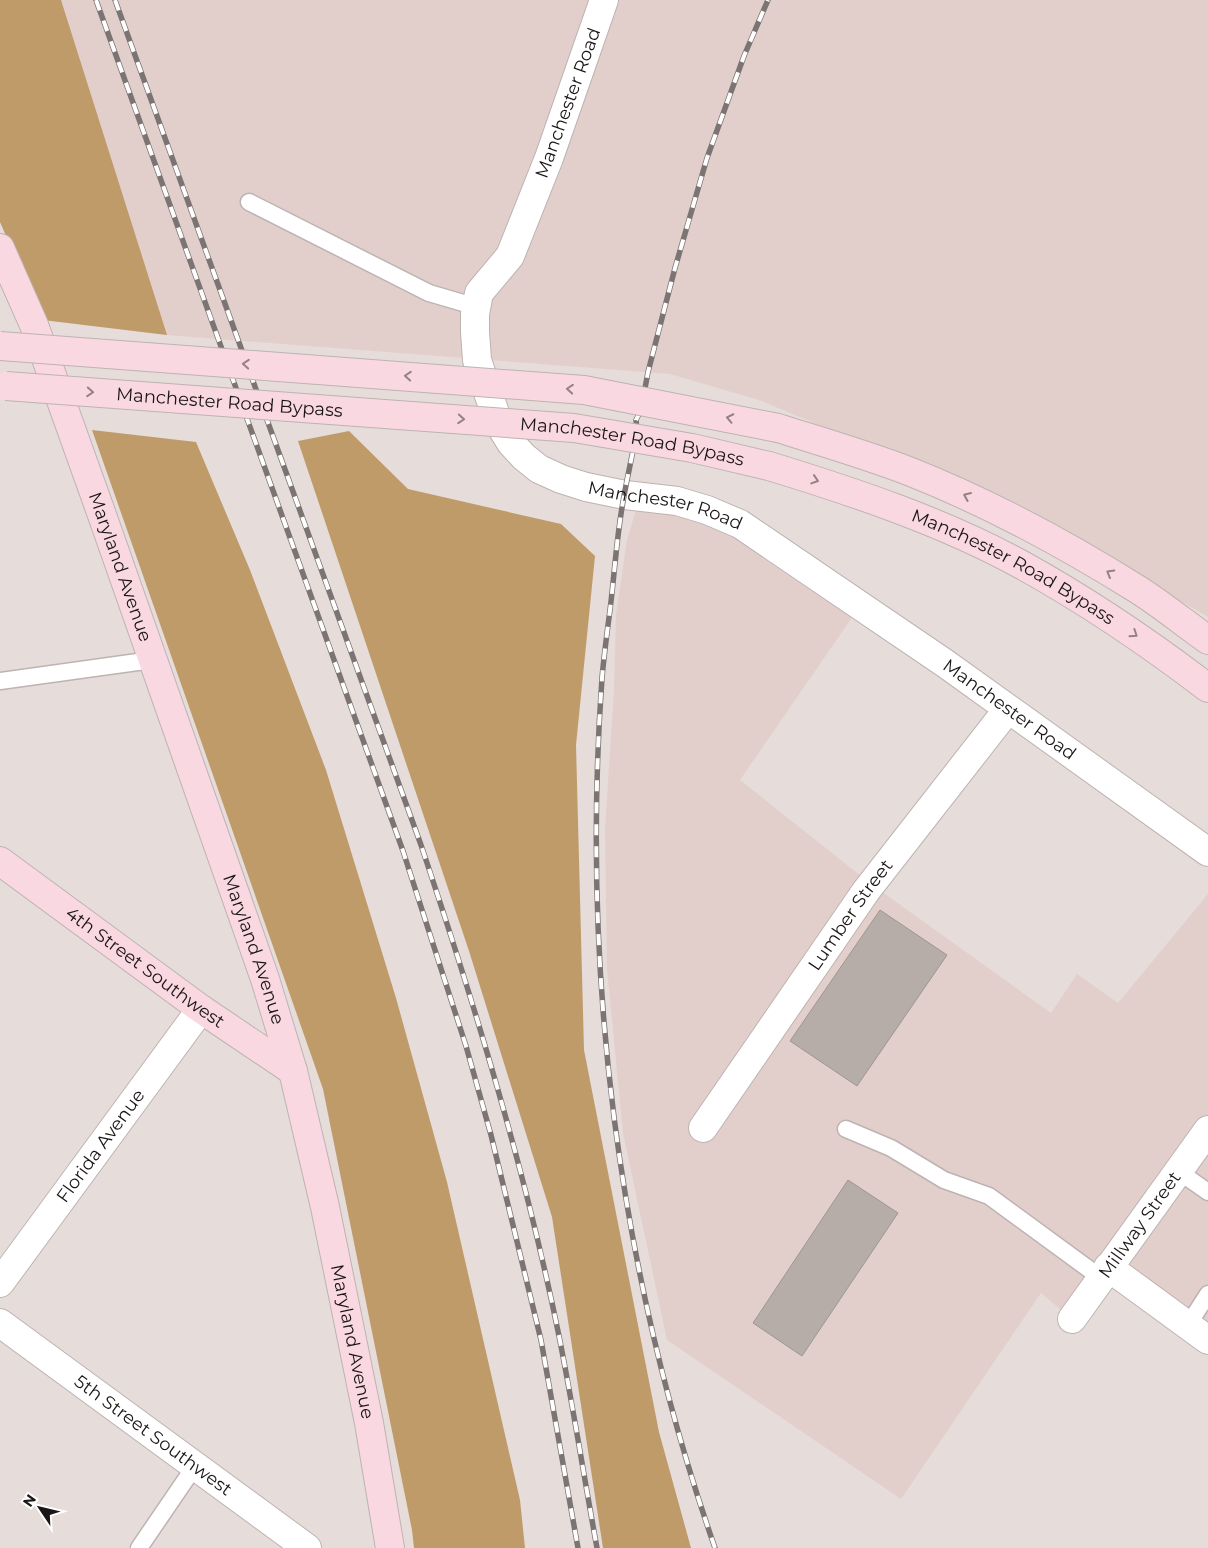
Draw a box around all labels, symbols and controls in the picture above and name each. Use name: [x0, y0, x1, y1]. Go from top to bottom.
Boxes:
street label: Manchester Road: [531, 25, 605, 181]
one-way arrow: [242, 358, 250, 369]
one-way arrow: [404, 370, 412, 381]
street label: Manchester Road Bypass: [115, 383, 344, 422]
one-way arrow: [566, 384, 574, 395]
one-way arrow: [86, 386, 94, 397]
one-way arrow: [457, 413, 465, 424]
street label: Manchester Road Bypass: [519, 413, 747, 471]
one-way arrow: [725, 413, 734, 424]
one-way arrow: [811, 474, 819, 484]
street label: Manchester Road: [586, 477, 746, 535]
street label: Maryland Avenue: [84, 489, 157, 645]
one-way arrow: [963, 492, 972, 503]
street label: Manchester Road Bypass: [908, 504, 1119, 630]
one-way arrow: [1106, 570, 1115, 580]
one-way arrow: [1128, 628, 1138, 637]
street label: Manchester Road: [939, 654, 1080, 765]
street label: Lumber Street: [804, 855, 897, 975]
street label: Maryland Avenue: [218, 871, 289, 1027]
street label: 4th Street Southwest: [61, 902, 229, 1033]
street label: Florida Avenue: [52, 1085, 149, 1207]
street label: Millway Street: [1094, 1167, 1186, 1283]
street label: Maryland Avenue: [326, 1262, 379, 1421]
street label: 5th Street Southwest: [70, 1370, 236, 1500]
north arrow: [15, 1483, 65, 1533]
text: N: [19, 1491, 40, 1510]

